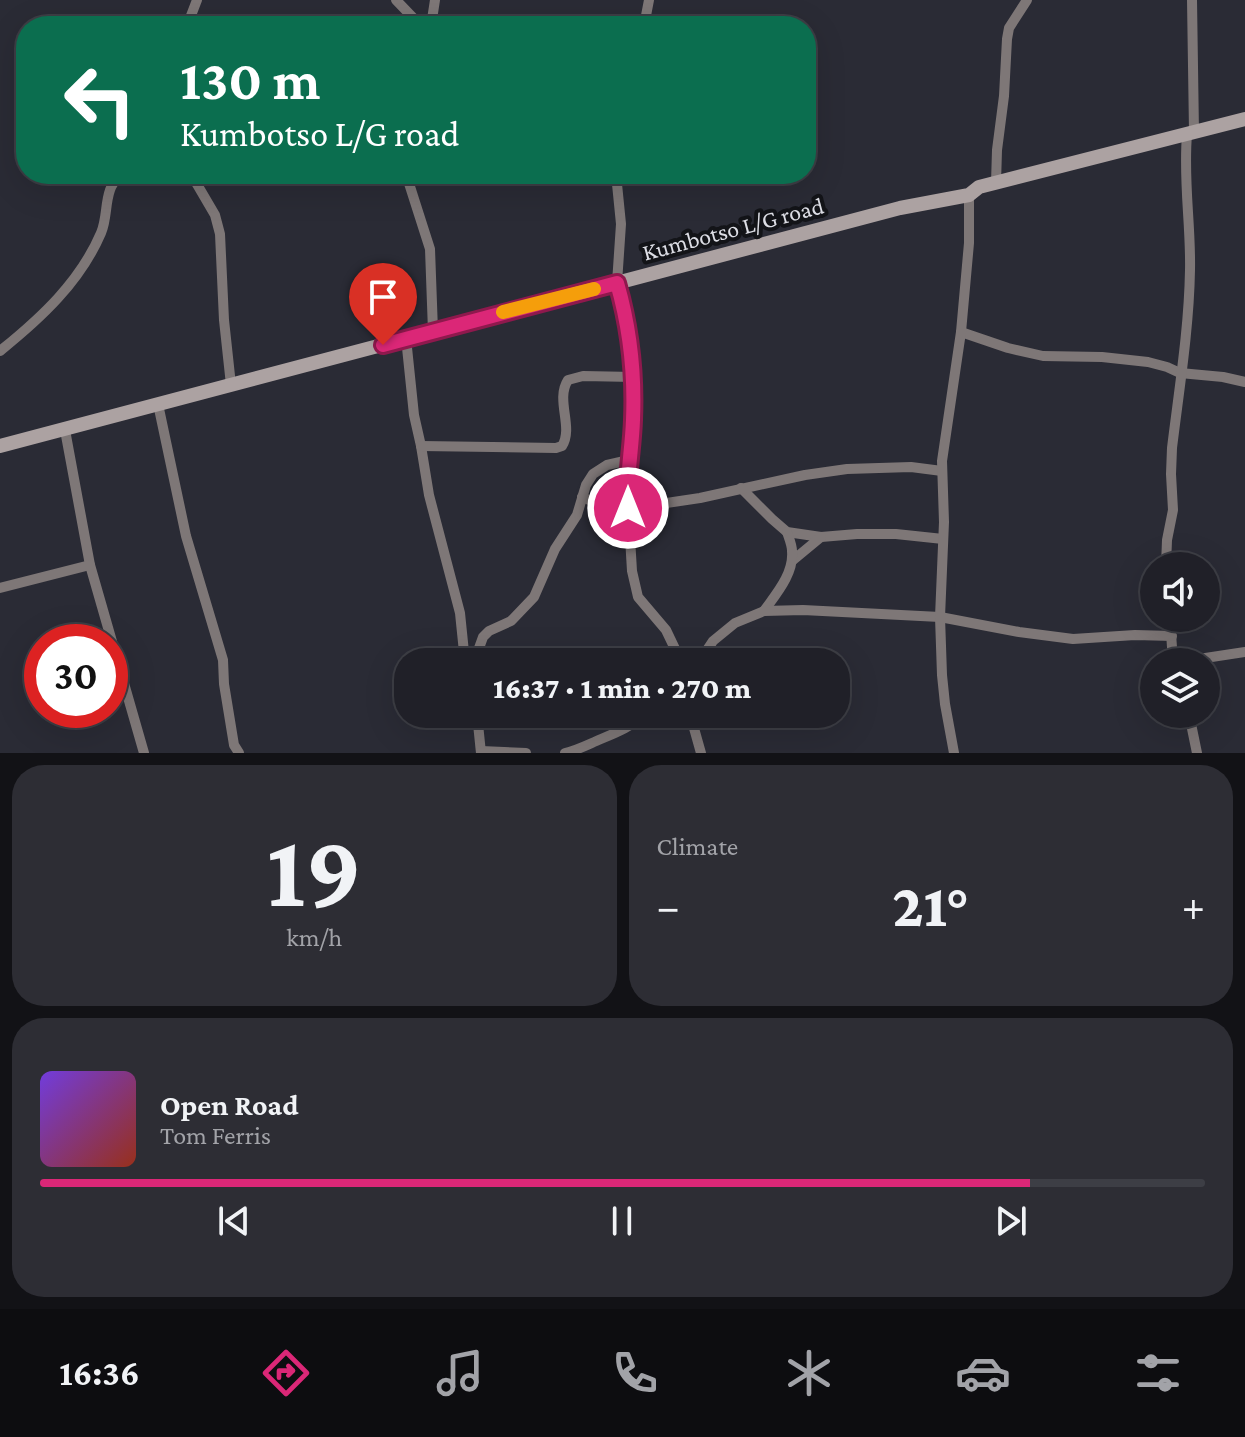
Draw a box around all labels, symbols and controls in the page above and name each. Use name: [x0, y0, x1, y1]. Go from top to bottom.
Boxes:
icon: left: [48, 48, 152, 152]
text: 130 m: [180, 49, 321, 111]
text: Kumbotso L/G road: [180, 114, 460, 154]
street label: Kumbotso L/G road: [639, 191, 827, 266]
pin: [349, 263, 417, 345]
icon: arrive: [361, 275, 405, 319]
position arrow: [586, 466, 670, 550]
map controls: [1140, 552, 1220, 728]
button: sound: [1140, 552, 1220, 632]
speed limit sign: 30: [24, 624, 128, 728]
button: layers: [1140, 648, 1220, 728]
text: 16:37 · 1 min · 270 m: [493, 671, 751, 704]
text: 19: [266, 813, 362, 928]
text: Climate: [657, 832, 738, 861]
text: 21°: [892, 872, 969, 939]
text: −: [657, 882, 680, 930]
text: +: [1182, 882, 1205, 930]
text: km/h: [286, 923, 342, 952]
text: Open Road: [160, 1088, 299, 1121]
text: Tom Ferris: [160, 1121, 271, 1150]
icon: previous: [212, 1199, 256, 1243]
icon: pause: [600, 1199, 644, 1243]
icon: next: [989, 1199, 1033, 1243]
icon: directions: [258, 1345, 314, 1401]
icon: music: [432, 1345, 488, 1401]
icon: phone: [607, 1345, 663, 1401]
icon: climate: [781, 1345, 837, 1401]
icon: car: [955, 1345, 1011, 1401]
icon: filters: [1130, 1345, 1186, 1401]
text: 16:36: [59, 1353, 140, 1393]

